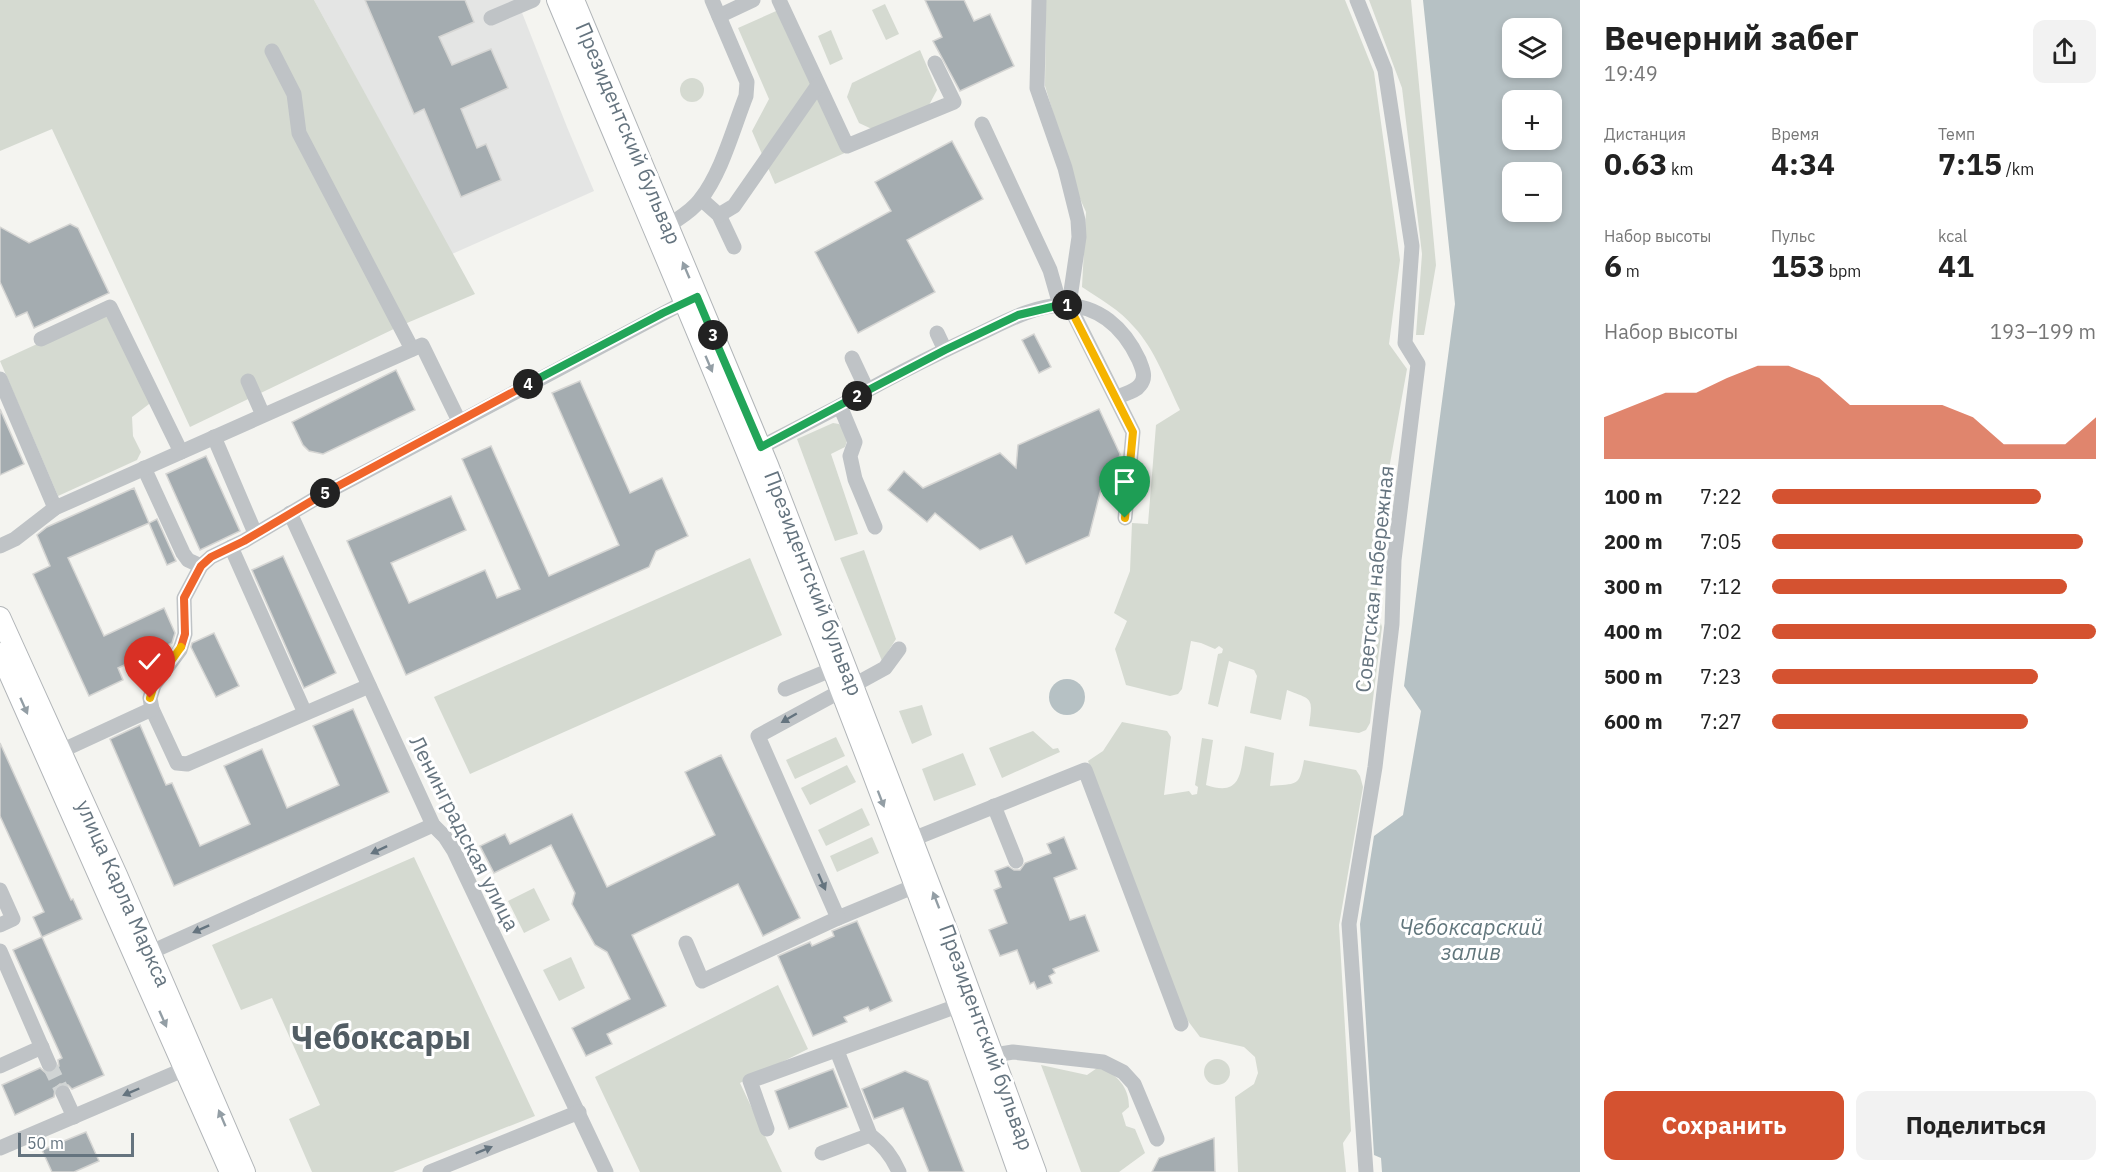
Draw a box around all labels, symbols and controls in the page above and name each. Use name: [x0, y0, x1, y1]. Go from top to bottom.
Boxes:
text: Вечерний забег: [1604, 16, 1859, 59]
street label: Президентский бульвар: [569, 18, 689, 248]
map controls: [1502, 18, 1562, 222]
button: layers: [1502, 18, 1562, 78]
button: share: [2033, 20, 2096, 83]
text: 19:49: [1604, 60, 1658, 87]
button: +: [1502, 90, 1562, 150]
text: Дистанция: [1604, 124, 1686, 144]
text: Время: [1771, 124, 1819, 144]
text: Темп: [1938, 124, 1975, 144]
text: 0.63: [1604, 144, 1667, 183]
text: 4:34: [1771, 144, 1835, 183]
text: 7:15: [1938, 144, 2002, 183]
text: km: [1667, 159, 1694, 179]
text: /km: [2002, 159, 2034, 179]
button: −: [1502, 162, 1562, 222]
text: Набор высоты: [1604, 226, 1711, 246]
text: Пульс: [1771, 226, 1815, 246]
text: kcal: [1938, 226, 1967, 246]
text: 6: [1604, 246, 1622, 285]
text: 153: [1771, 246, 1825, 285]
text: 41: [1938, 246, 1974, 285]
one-way arrow: [681, 261, 690, 279]
text: m: [1622, 261, 1640, 281]
text: bpm: [1825, 261, 1861, 281]
pin: 1: [1052, 290, 1082, 320]
text: 1: [1062, 295, 1072, 315]
text: Набор высоты: [1604, 318, 1738, 345]
text: 193–199 m: [1990, 318, 2096, 345]
pin: 3: [698, 320, 728, 350]
text: 3: [708, 325, 718, 345]
one-way arrow: [705, 355, 714, 373]
pin: 4: [513, 369, 543, 399]
text: 4: [523, 374, 533, 394]
pin: 2: [842, 381, 872, 411]
text: 2: [852, 386, 862, 406]
pin: [1099, 456, 1150, 518]
street label: Советская набережная: [1348, 464, 1400, 694]
icon: arrive: [1108, 465, 1141, 498]
street label: Президентский бульвар: [758, 467, 870, 699]
pin: 5: [310, 478, 340, 508]
text: 5: [320, 483, 330, 503]
text: 100 m: [1604, 483, 1663, 510]
text: 7:22: [1700, 483, 1742, 510]
text: 200 m: [1604, 528, 1663, 555]
text: 7:05: [1700, 528, 1742, 555]
text: 300 m: [1604, 573, 1663, 600]
text: 7:12: [1700, 573, 1742, 600]
text: 400 m: [1604, 618, 1663, 645]
text: 7:02: [1700, 618, 1742, 645]
pin: [124, 636, 175, 698]
icon: check: [133, 645, 166, 678]
text: 500 m: [1604, 663, 1663, 690]
text: 7:23: [1700, 663, 1742, 690]
one-way arrow: [19, 698, 29, 716]
text: 600 m: [1604, 708, 1663, 735]
text: 7:27: [1700, 708, 1742, 735]
one-way arrow: [780, 713, 797, 723]
street label: Ленинградская улица: [404, 730, 526, 936]
one-way arrow: [877, 790, 887, 808]
street label: улица Карла Маркса: [70, 795, 178, 991]
one-way arrow: [371, 845, 388, 854]
one-way arrow: [817, 873, 827, 891]
one-way arrow: [931, 891, 941, 909]
water label: Чебоксарский залив: [1399, 912, 1543, 966]
street label: Президентский бульвар: [933, 920, 1041, 1154]
one-way arrow: [193, 925, 210, 934]
one-way arrow: [158, 1010, 168, 1028]
district label: Чебоксары: [291, 1015, 471, 1058]
one-way arrow: [122, 1088, 140, 1097]
button: Сохранить: [1604, 1091, 1844, 1160]
button: Поделиться: [1856, 1091, 2096, 1160]
one-way arrow: [217, 1109, 227, 1127]
scale bar: [18, 1130, 134, 1158]
text: 50 m: [27, 1133, 64, 1153]
one-way arrow: [475, 1145, 493, 1154]

